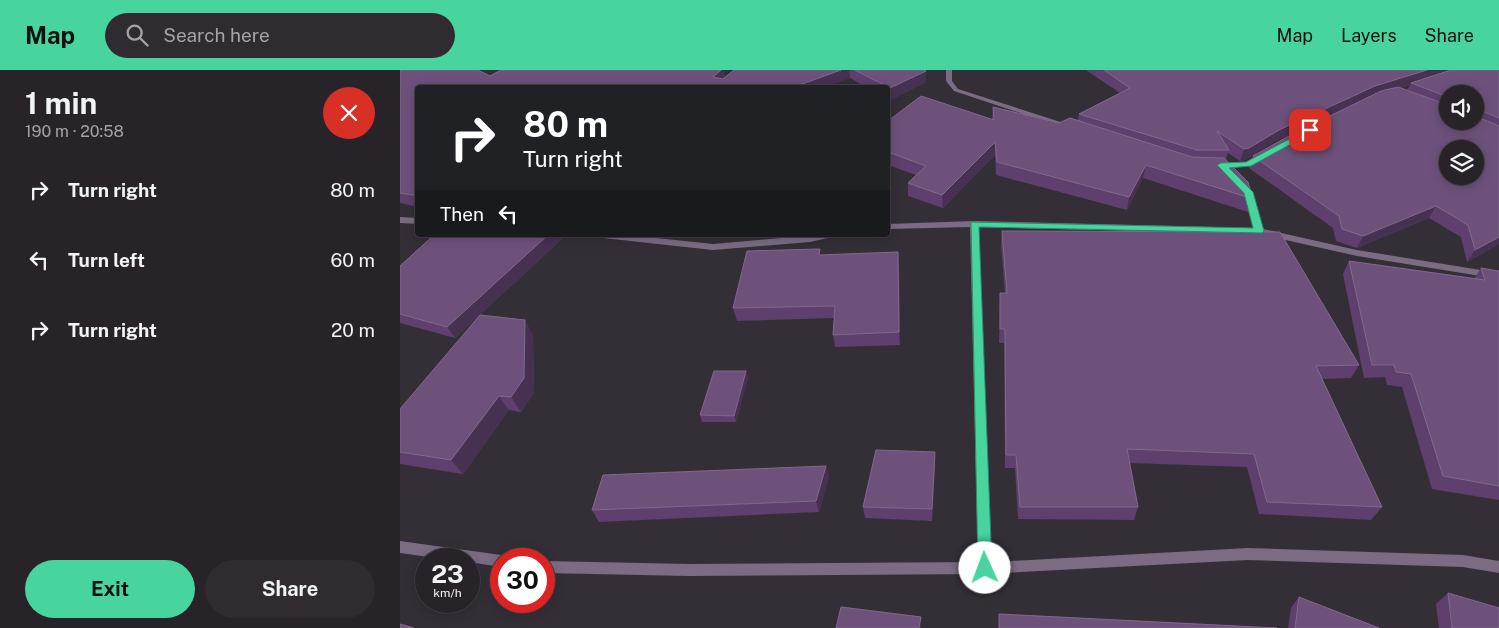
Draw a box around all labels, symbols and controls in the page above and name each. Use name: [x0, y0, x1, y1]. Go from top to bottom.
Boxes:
search box: [105, 13, 455, 58]
text: Map: [25, 21, 75, 49]
icon: search: [123, 21, 151, 49]
text: Search here: [163, 24, 270, 46]
text: Map: [1277, 25, 1313, 46]
text: Layers: [1341, 25, 1397, 46]
text: Share: [1425, 25, 1474, 46]
text: 1 min: [25, 85, 97, 121]
map controls: [1439, 85, 1484, 185]
button: sound: [1439, 85, 1484, 130]
button: close: [323, 87, 375, 139]
text: 80 m: [523, 104, 608, 145]
icon: right: [440, 105, 505, 170]
pin: [1289, 109, 1331, 151]
icon: arrive: [1296, 116, 1324, 144]
text: 190 m · 20:58: [25, 122, 124, 141]
button: layers: [1439, 140, 1484, 185]
text: Turn right: [523, 146, 623, 172]
icon: right: [25, 176, 53, 204]
text: Turn right: [68, 179, 157, 201]
text: 80 m: [330, 179, 375, 201]
icon: left: [494, 200, 522, 228]
text: Then: [440, 203, 484, 225]
icon: left: [25, 246, 53, 274]
text: Turn left: [68, 249, 145, 271]
text: 60 m: [331, 249, 375, 271]
icon: right: [25, 316, 53, 344]
text: Turn right: [68, 319, 157, 341]
text: 20 m: [331, 319, 375, 341]
position arrow: [958, 541, 1010, 593]
speed limit sign: 30: [490, 548, 555, 613]
text: 23: [431, 559, 464, 589]
button: Exit: [25, 560, 195, 618]
button: Share: [205, 560, 375, 618]
text: km/h: [433, 586, 462, 600]

